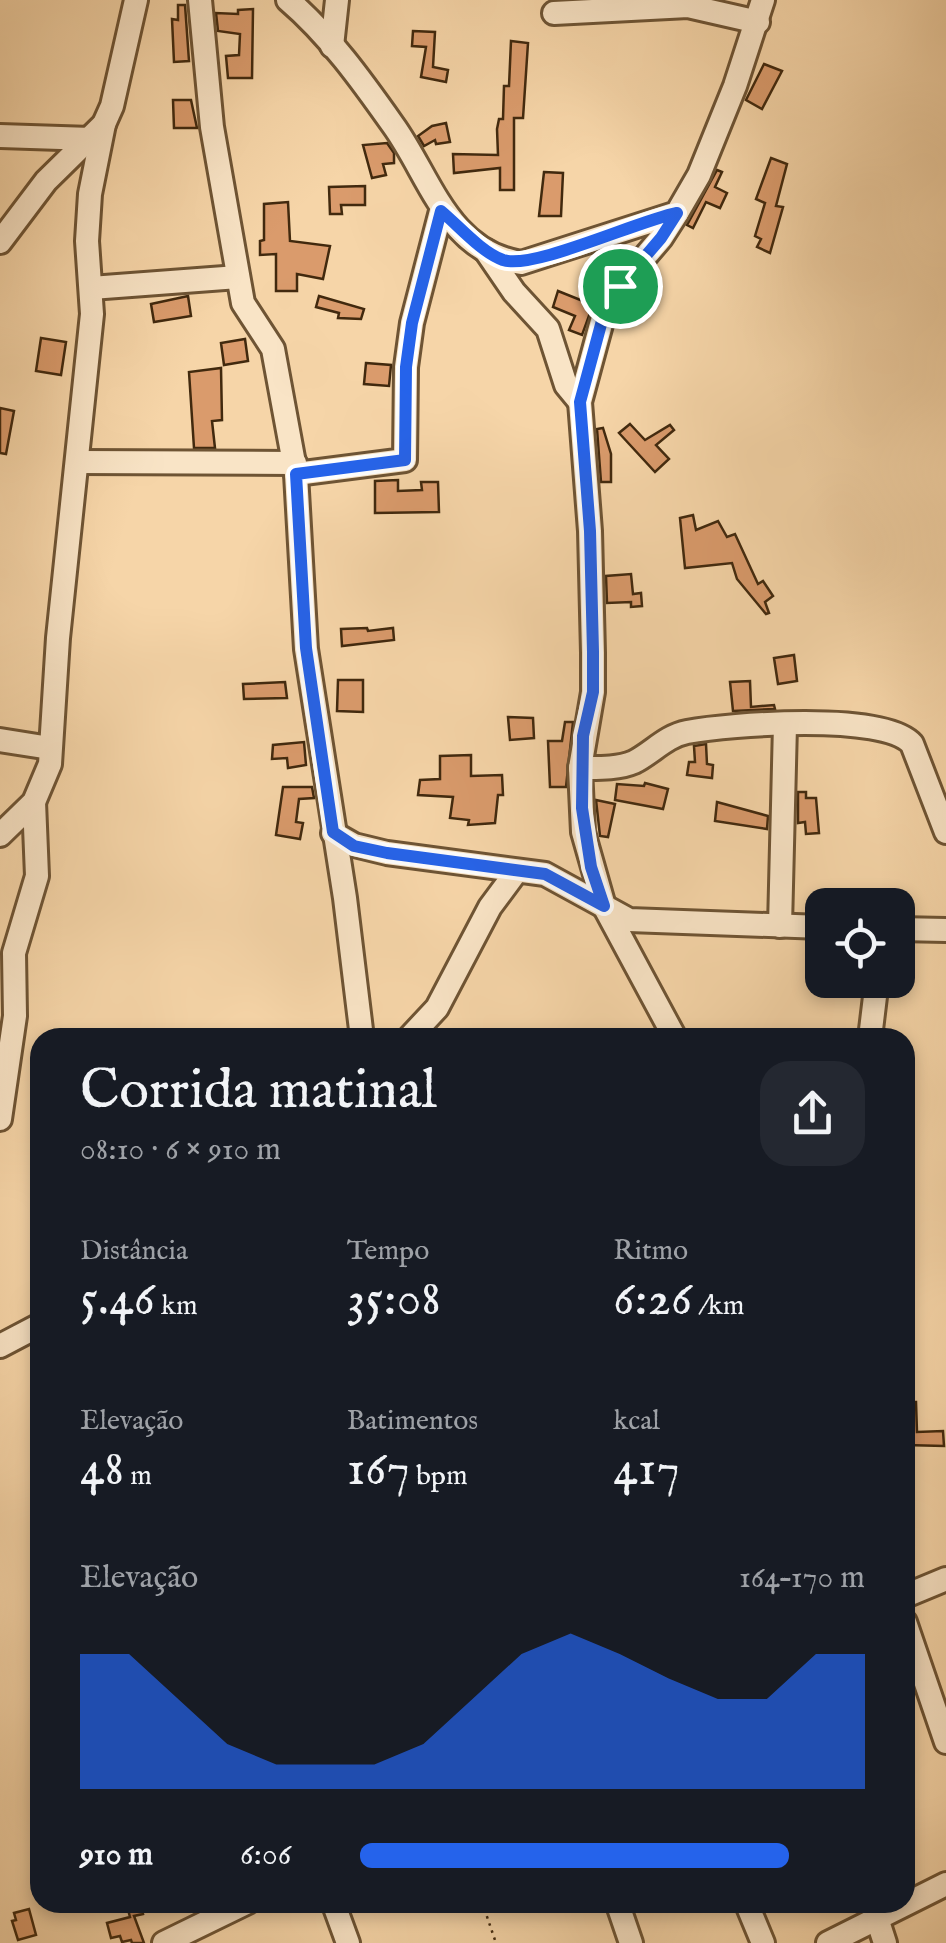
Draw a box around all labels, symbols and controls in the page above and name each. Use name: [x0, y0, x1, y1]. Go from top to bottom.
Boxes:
pin: [578, 244, 663, 329]
icon: arrive: [593, 259, 648, 314]
map controls: [805, 888, 915, 998]
button: locate: [805, 888, 915, 998]
text: Corrida matinal: [80, 1057, 437, 1127]
button: share: [760, 1061, 865, 1166]
text: 08:10 · 6 × 910 m: [80, 1130, 281, 1171]
text: Distância: [80, 1234, 188, 1269]
text: Tempo: [347, 1234, 429, 1269]
text: Ritmo: [613, 1234, 688, 1269]
text: 5.46: [80, 1269, 155, 1332]
text: 35:08: [347, 1269, 441, 1332]
text: 6:26: [613, 1269, 692, 1332]
text: km: [155, 1289, 198, 1324]
text: /km: [692, 1289, 744, 1324]
text: Elevação: [80, 1404, 183, 1439]
text: Batimentos: [347, 1404, 478, 1439]
text: kcal: [613, 1404, 660, 1439]
text: 48: [80, 1439, 124, 1502]
text: 167: [347, 1439, 410, 1502]
text: 417: [613, 1439, 680, 1502]
text: m: [124, 1459, 152, 1494]
text: bpm: [410, 1459, 468, 1494]
text: Elevação: [80, 1558, 198, 1599]
text: 164–170 m: [739, 1558, 865, 1599]
text: 910 m: [80, 1835, 153, 1876]
text: 6:06: [240, 1835, 291, 1876]

